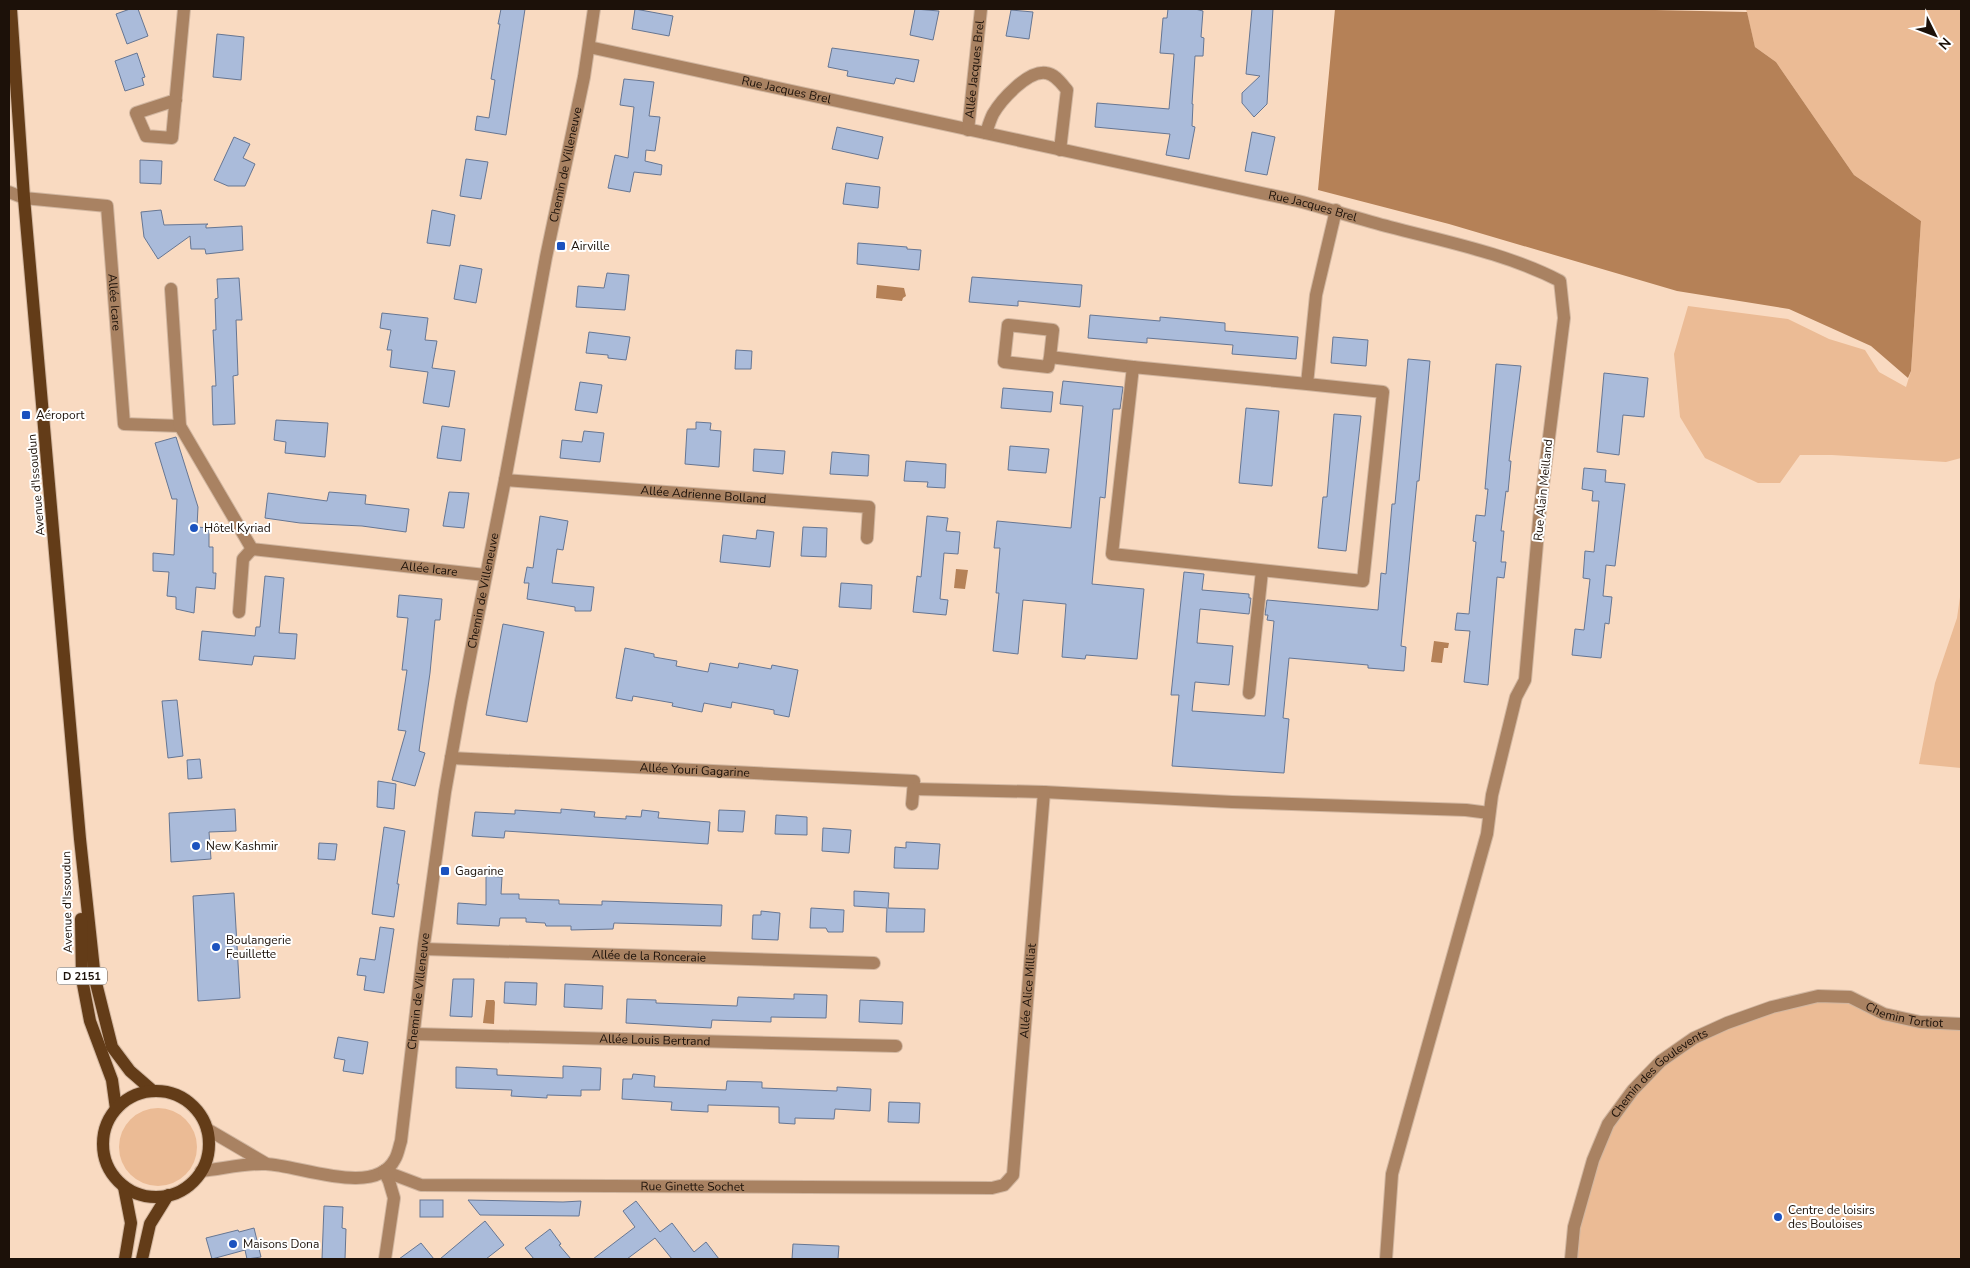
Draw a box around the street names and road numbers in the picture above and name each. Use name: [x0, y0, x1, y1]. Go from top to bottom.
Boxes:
street label: Allée Jacques Brel: [961, 19, 988, 119]
street label: Rue Jacques Brel: [740, 72, 833, 107]
street label: Chemin de Villeneuve: [546, 105, 585, 224]
street label: Rue Jacques Brel: [1267, 187, 1359, 226]
street label: Allée Icare: [104, 273, 125, 331]
street label: Avenue d'Issoudun: [24, 433, 48, 537]
street label: Rue Alain Meilland: [1530, 438, 1556, 542]
street label: Allée Adrienne Bolland: [640, 482, 767, 507]
street label: Chemin de Villeneuve: [464, 531, 502, 650]
street label: Allée Icare: [400, 558, 458, 580]
street label: Allée Youri Gagarine: [639, 759, 750, 781]
street label: Avenue d'Issoudun: [58, 851, 76, 953]
street label: Chemin de Villeneuve: [404, 932, 433, 1051]
street label: Allée Alice Milliat: [1016, 942, 1040, 1039]
street label: Allée de la Ronceraie: [592, 946, 706, 966]
road number: D 2151: [57, 968, 107, 984]
street label: Chemin Tortiot: [1863, 998, 1944, 1031]
street label: Chemin des Goulevents: [1607, 1025, 1711, 1121]
street label: Allée Louis Bertrand: [599, 1031, 711, 1049]
street label: Rue Ginette Sochet: [641, 1178, 745, 1195]

